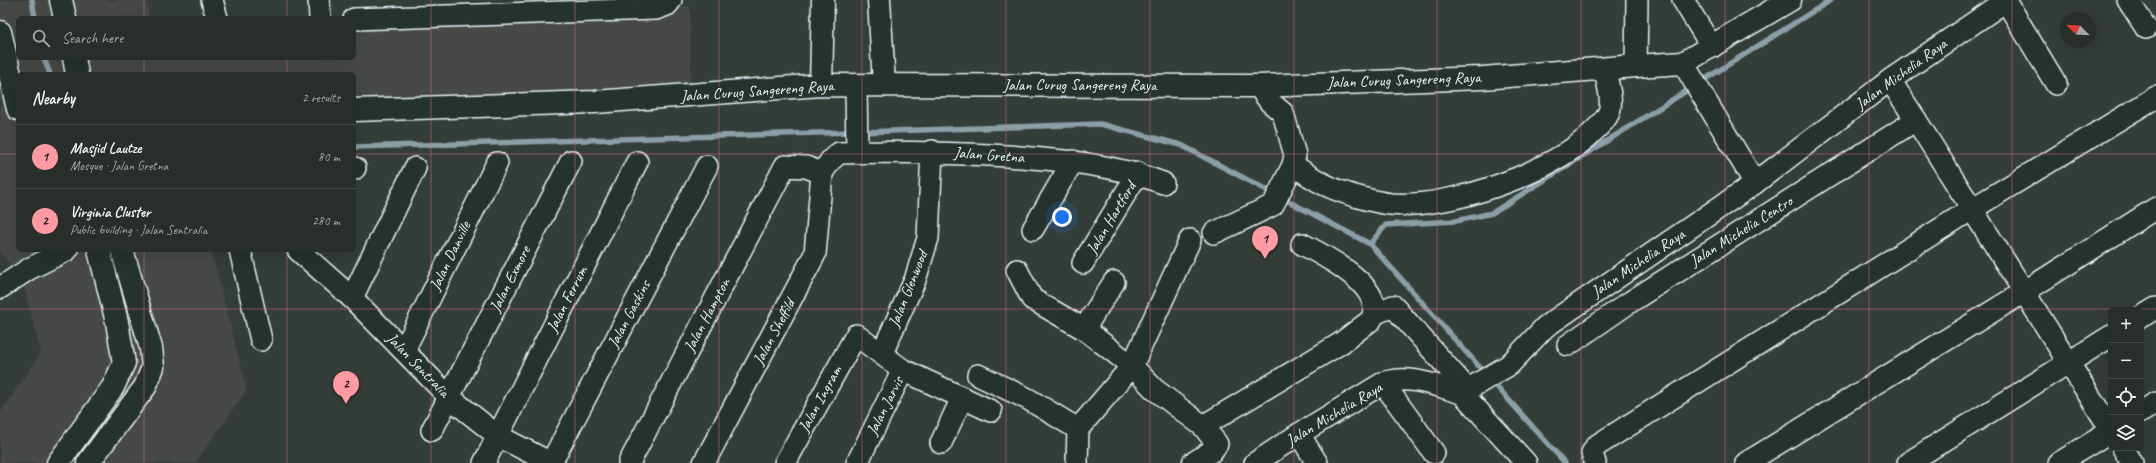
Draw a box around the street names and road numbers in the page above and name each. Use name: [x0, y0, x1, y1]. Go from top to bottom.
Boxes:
street label: Jalan Michelia Raya: [1850, 33, 1952, 115]
street label: Jalan Curug Sangereng Raya: [1326, 67, 1482, 93]
street label: Jalan Curug Sangereng Raya: [1002, 75, 1158, 95]
street label: Jalan Curug Sangereng Raya: [679, 76, 836, 106]
street label: Jalan Gretna: [952, 143, 1026, 167]
street label: Jalan Hartford: [1081, 176, 1142, 259]
street label: Jalan Michelia Centro: [1685, 190, 1798, 271]
street label: Jalan Danville: [424, 217, 476, 295]
street label: Jalan Michelia Raya: [1587, 224, 1690, 302]
street label: Jalan Exmore: [484, 241, 536, 316]
street label: Jalan Glenwood: [883, 245, 933, 331]
street label: Jalan Ferrum: [541, 261, 593, 336]
street label: Jalan Hampton: [679, 274, 735, 356]
street label: Jalan Gaskins: [602, 275, 656, 352]
street label: Jalan Sheffild: [748, 293, 801, 369]
street label: Jalan Sentralia: [381, 328, 455, 403]
street label: Jalan Ingram: [793, 361, 847, 437]
street label: Jalan Jarvis: [861, 372, 909, 440]
street label: Jalan Michelia Raya: [1282, 377, 1387, 451]

